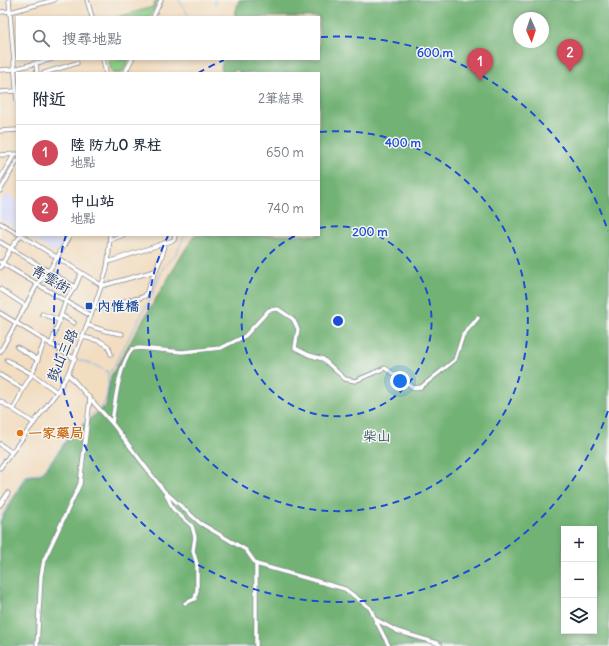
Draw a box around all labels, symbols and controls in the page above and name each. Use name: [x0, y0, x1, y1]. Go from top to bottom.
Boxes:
north arrow: [513, 12, 549, 48]
search box: [16, 16, 320, 60]
icon: search: [30, 27, 52, 49]
text: 搜尋地點: [62, 29, 122, 48]
pin: 2: [557, 39, 583, 72]
text: 600 m: [417, 45, 454, 60]
pin: 1: [467, 48, 493, 81]
text: 附近: [32, 88, 66, 110]
text: 2筆結果: [258, 90, 304, 107]
text: 陸 防九0 界柱: [70, 135, 162, 154]
text: 400 m: [385, 135, 422, 150]
text: 1: [42, 144, 48, 161]
text: 650 m: [266, 144, 304, 161]
text: 地點: [70, 154, 96, 171]
text: 中山站: [70, 191, 115, 210]
text: 2: [41, 200, 49, 217]
text: 740 m: [267, 200, 304, 217]
text: 地點: [70, 210, 96, 227]
text: 200 m: [352, 224, 388, 239]
street label: 青雲街: [28, 261, 74, 297]
place label: 內惟橋: [97, 297, 139, 315]
marker: 內惟橋: [84, 301, 94, 311]
centre of rings: [331, 314, 345, 328]
street label: 鼓山三路: [42, 326, 82, 384]
your location: [390, 371, 410, 391]
place label: 一家藥局: [28, 424, 84, 442]
park label: 柴山: [363, 427, 391, 445]
marker: 一家藥局: [15, 428, 25, 438]
map controls: [561, 526, 597, 634]
button: +: [561, 526, 597, 562]
button: −: [561, 562, 597, 598]
button: layers: [561, 598, 597, 634]

